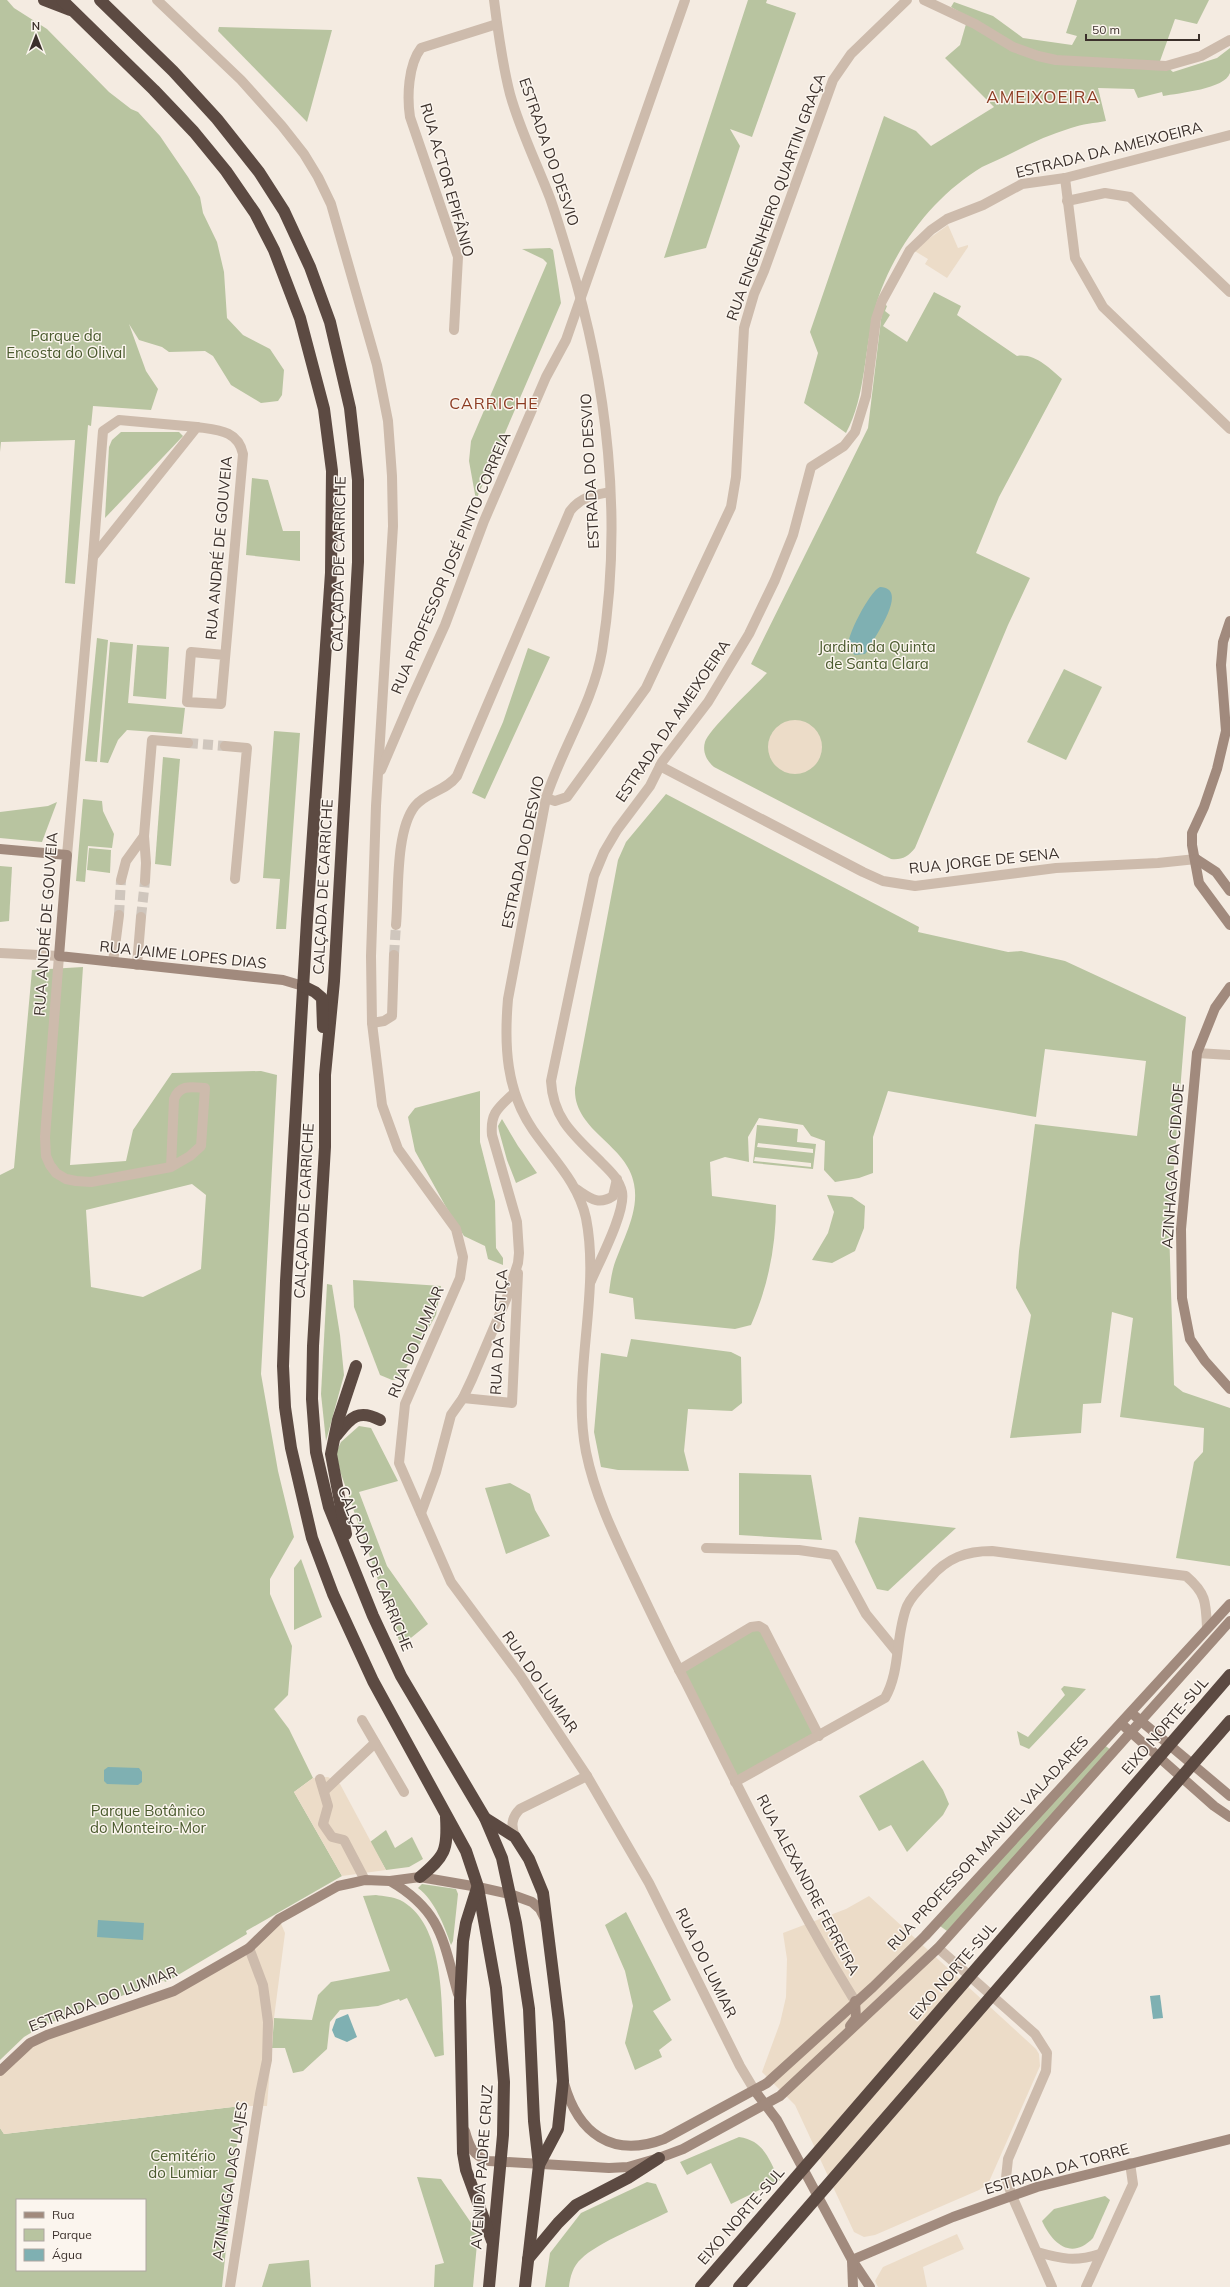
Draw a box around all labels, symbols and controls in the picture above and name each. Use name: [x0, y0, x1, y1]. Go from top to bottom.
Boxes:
north arrow: [16, 16, 56, 56]
scale bar: [1086, 16, 1199, 42]
text: N: [32, 19, 40, 33]
text: 50 m: [1092, 22, 1120, 37]
street label: RUA ENGENHEIRO QUARTIN GRAÇA: [722, 71, 829, 323]
street label: ESTRADA DO DESVIO: [515, 75, 584, 229]
district label: AMEIXOEIRA: [986, 86, 1100, 107]
street label: RUA ACTOR EPIFÂNIO: [416, 101, 479, 259]
street label: ESTRADA DA AMEIXOEIRA: [1014, 117, 1204, 182]
park label: Parque da Encosta do Olival: [6, 326, 126, 362]
district label: CARRICHE: [449, 393, 539, 413]
street label: ESTRADA DO DESVIO: [576, 393, 603, 549]
street label: RUA PROFESSOR JOSÉ PINTO CORREIA: [387, 429, 515, 697]
street label: RUA ANDRÉ DE GOUVEIA: [201, 455, 236, 641]
street label: CALÇADA DE CARRICHE: [327, 476, 350, 652]
street label: ESTRADA DA AMEIXOEIRA: [611, 636, 734, 805]
park label: Jardim da Quinta de Santa Clara: [818, 637, 936, 673]
street label: ESTRADA DO DESVIO: [497, 774, 548, 930]
street label: CALÇADA DE CARRICHE: [308, 799, 337, 975]
street label: RUA ANDRÉ DE GOUVEIA: [30, 831, 61, 1017]
street label: RUA JORGE DE SENA: [908, 843, 1060, 878]
street label: RUA JAIME LOPES DIAS: [99, 936, 268, 973]
street label: AZINHAGA DA CIDADE: [1157, 1083, 1188, 1249]
street label: CALÇADA DE CARRICHE: [289, 1123, 318, 1299]
street label: RUA DA CASTIÇA: [486, 1268, 511, 1395]
street label: RUA DO LUMIAR: [383, 1283, 448, 1401]
street label: CALÇADA DE CARRICHE: [334, 1484, 417, 1654]
street label: RUA DO LUMIAR: [498, 1627, 583, 1736]
street label: EIXO NORTE-SUL: [1117, 1673, 1212, 1778]
street label: RUA PROFESSOR MANUEL VALADARES: [883, 1731, 1092, 1954]
street label: RUA ALEXANDRE FERREIRA: [753, 1791, 864, 1978]
park label: Parque Botânico do Monteiro-Mor: [90, 1801, 207, 1837]
street label: RUA DO LUMIAR: [672, 1905, 741, 2021]
street label: EIXO NORTE-SUL: [905, 1918, 1000, 2023]
street label: ESTRADA DO LUMIAR: [26, 1961, 180, 2036]
street label: AVENIDA PADRE CRUZ: [466, 2084, 497, 2250]
street label: AZINHAGA DAS LAJES: [208, 2100, 251, 2262]
street label: ESTRADA DA TORRE: [982, 2139, 1132, 2198]
park label: Cemitério do Lumiar: [148, 2146, 218, 2182]
street label: EIXO NORTE-SUL: [693, 2163, 788, 2268]
legend: [16, 2199, 146, 2271]
text: Rua: [52, 2207, 74, 2222]
text: Parque: [52, 2227, 92, 2242]
text: Água: [52, 2247, 82, 2262]

